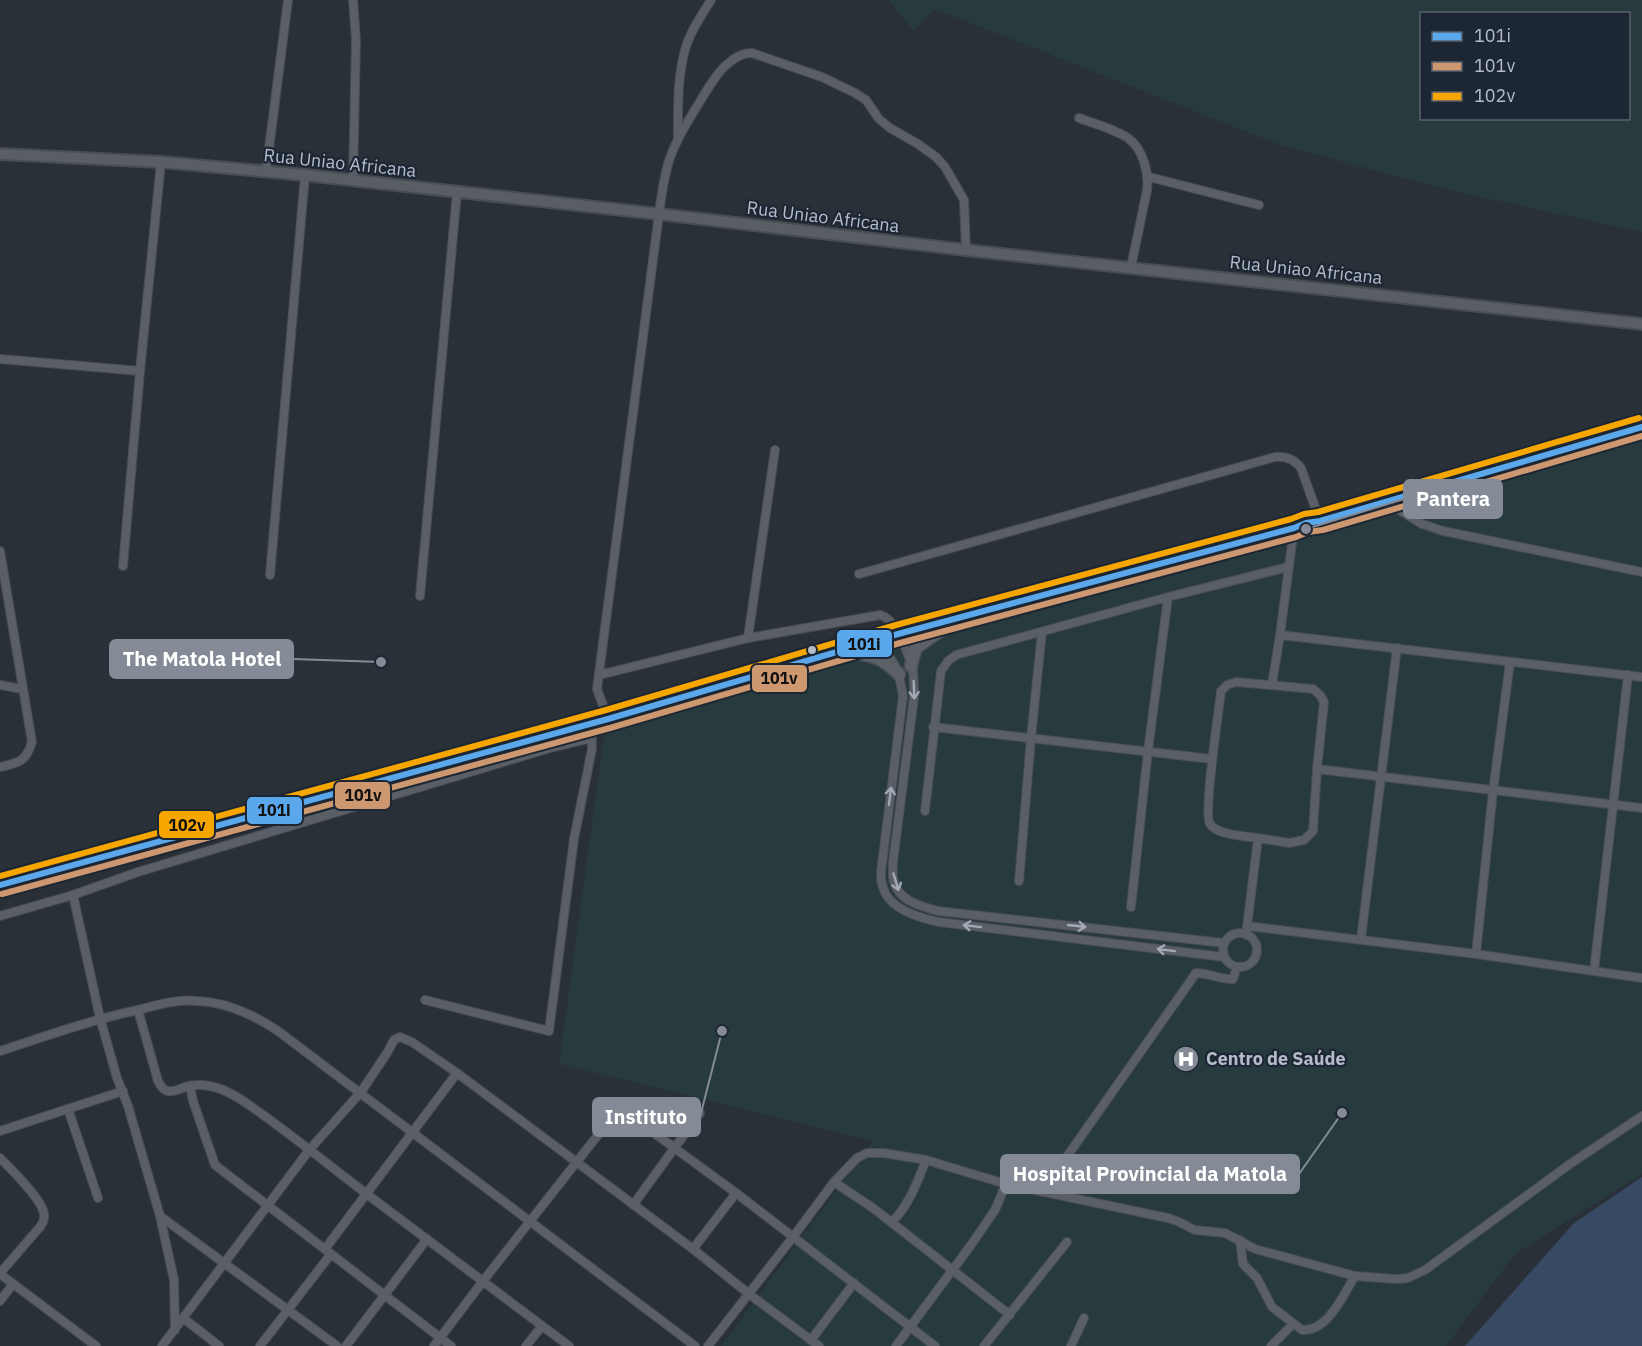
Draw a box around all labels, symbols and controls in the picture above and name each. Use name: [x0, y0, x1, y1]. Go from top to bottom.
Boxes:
legend: [1420, 12, 1630, 120]
text: 101i: [1474, 24, 1511, 47]
text: 101v: [1474, 54, 1515, 77]
text: 102v: [1474, 84, 1515, 107]
street label: Rua Uniao Africana: [263, 143, 418, 182]
street label: Rua Uniao Africana: [746, 196, 901, 237]
street label: Rua Uniao Africana: [1229, 250, 1384, 289]
callout: Pantera: [1404, 480, 1502, 518]
text: Pantera: [1416, 485, 1490, 512]
line badge: 101i: [836, 629, 893, 658]
text: 101i: [847, 634, 881, 654]
callout: The Matola Hotel: [110, 640, 293, 678]
unlabelled marker: [806, 644, 818, 656]
text: The Matola Hotel: [123, 645, 281, 672]
line badge: 101v: [751, 664, 808, 693]
text: 101v: [760, 668, 798, 688]
one-way arrow: [908, 679, 919, 699]
line badge: 101v: [334, 781, 391, 810]
text: 101v: [344, 785, 382, 805]
one-way arrow: [885, 787, 896, 807]
line badge: 101i: [246, 796, 303, 825]
text: 101i: [257, 800, 291, 820]
line badge: 102v: [158, 810, 215, 839]
text: 102v: [168, 815, 206, 835]
one-way arrow: [891, 873, 902, 892]
one-way arrow: [963, 921, 983, 932]
one-way arrow: [1067, 921, 1087, 932]
one-way arrow: [1156, 944, 1176, 955]
hospital icon: Centro de Saúde: [1171, 1044, 1201, 1074]
place label: Centro de Saúde: [1206, 1047, 1346, 1070]
callout: Instituto: [593, 1098, 700, 1136]
text: Instituto: [605, 1103, 687, 1130]
callout: Hospital Provincial da Matola: [1001, 1155, 1299, 1193]
text: Hospital Provincial da Matola: [1013, 1160, 1287, 1187]

